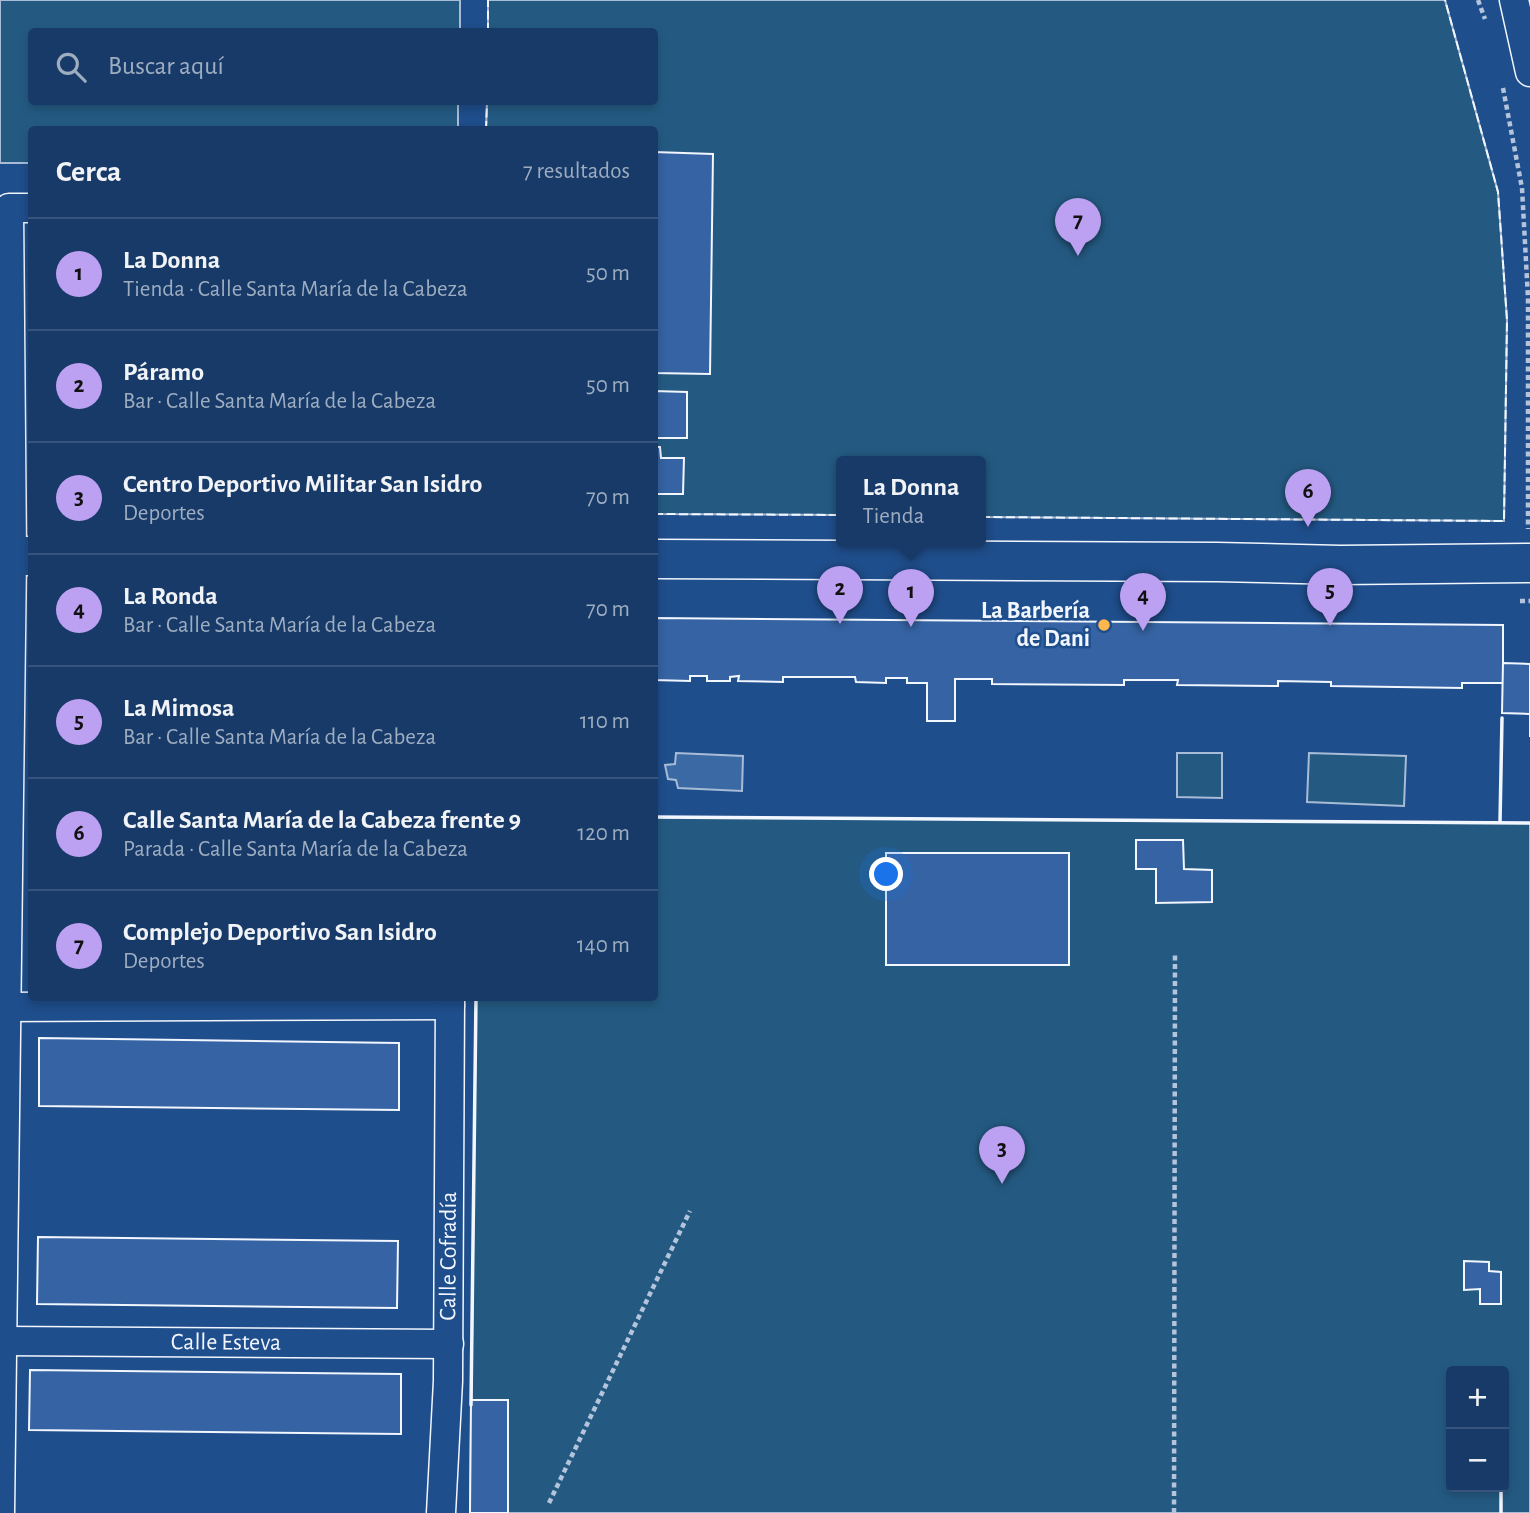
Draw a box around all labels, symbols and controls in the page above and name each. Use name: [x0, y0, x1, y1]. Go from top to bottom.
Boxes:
search box: [28, 28, 658, 105]
icon: search: [52, 48, 90, 86]
text: Buscar aquí: [108, 53, 224, 79]
text: Cerca: [56, 157, 121, 187]
text: 7 resultados: [523, 160, 630, 183]
pin: 7: [1055, 198, 1101, 256]
text: La Donna: [123, 247, 220, 273]
text: 1: [75, 262, 83, 285]
text: 50 m: [586, 262, 630, 285]
text: Tienda · Calle Santa María de la Cabeza: [123, 278, 468, 301]
text: Páramo: [123, 359, 204, 385]
text: 2: [74, 374, 84, 397]
text: 50 m: [586, 374, 630, 397]
text: Bar · Calle Santa María de la Cabeza: [123, 390, 436, 413]
popup: [836, 456, 986, 547]
pin: 6: [1285, 469, 1331, 527]
text: Centro Deportivo Militar San Isidro: [123, 471, 482, 497]
text: La Donna: [862, 474, 960, 500]
text: 3: [74, 486, 84, 509]
text: 70 m: [586, 486, 630, 509]
text: Deportes: [123, 502, 205, 525]
text: Tienda: [862, 505, 924, 528]
pin: 2: [817, 566, 863, 624]
pin: 5: [1307, 568, 1353, 626]
pin: 1: [888, 569, 934, 627]
pin: 4: [1120, 573, 1166, 631]
text: La Ronda: [123, 583, 218, 609]
text: 4: [73, 598, 85, 621]
text: 70 m: [586, 598, 630, 621]
place label: La Barbería de Dani: [981, 599, 1090, 651]
text: Bar · Calle Santa María de la Cabeza: [123, 614, 436, 637]
marker: La Barbería de Dani: [1096, 617, 1112, 633]
text: La Mimosa: [123, 695, 235, 721]
text: 5: [74, 710, 84, 733]
text: 110 m: [580, 710, 630, 733]
text: Bar · Calle Santa María de la Cabeza: [123, 726, 436, 749]
text: Calle Santa María de la Cabeza frente 9: [123, 807, 521, 833]
text: 6: [73, 822, 85, 845]
text: 120 m: [577, 822, 630, 845]
text: Parada · Calle Santa María de la Cabeza: [123, 838, 468, 861]
your location: [869, 857, 903, 891]
text: Complejo Deportivo San Isidro: [123, 919, 437, 945]
text: 7: [74, 934, 84, 957]
text: 140 m: [577, 934, 630, 957]
text: Deportes: [123, 950, 205, 973]
pin: 3: [979, 1126, 1025, 1184]
street label: Calle Cofradía: [436, 1192, 461, 1321]
street label: Calle Esteva: [171, 1330, 281, 1355]
map controls: [1446, 1366, 1509, 1492]
button: +: [1446, 1366, 1509, 1429]
button: −: [1446, 1429, 1509, 1492]

